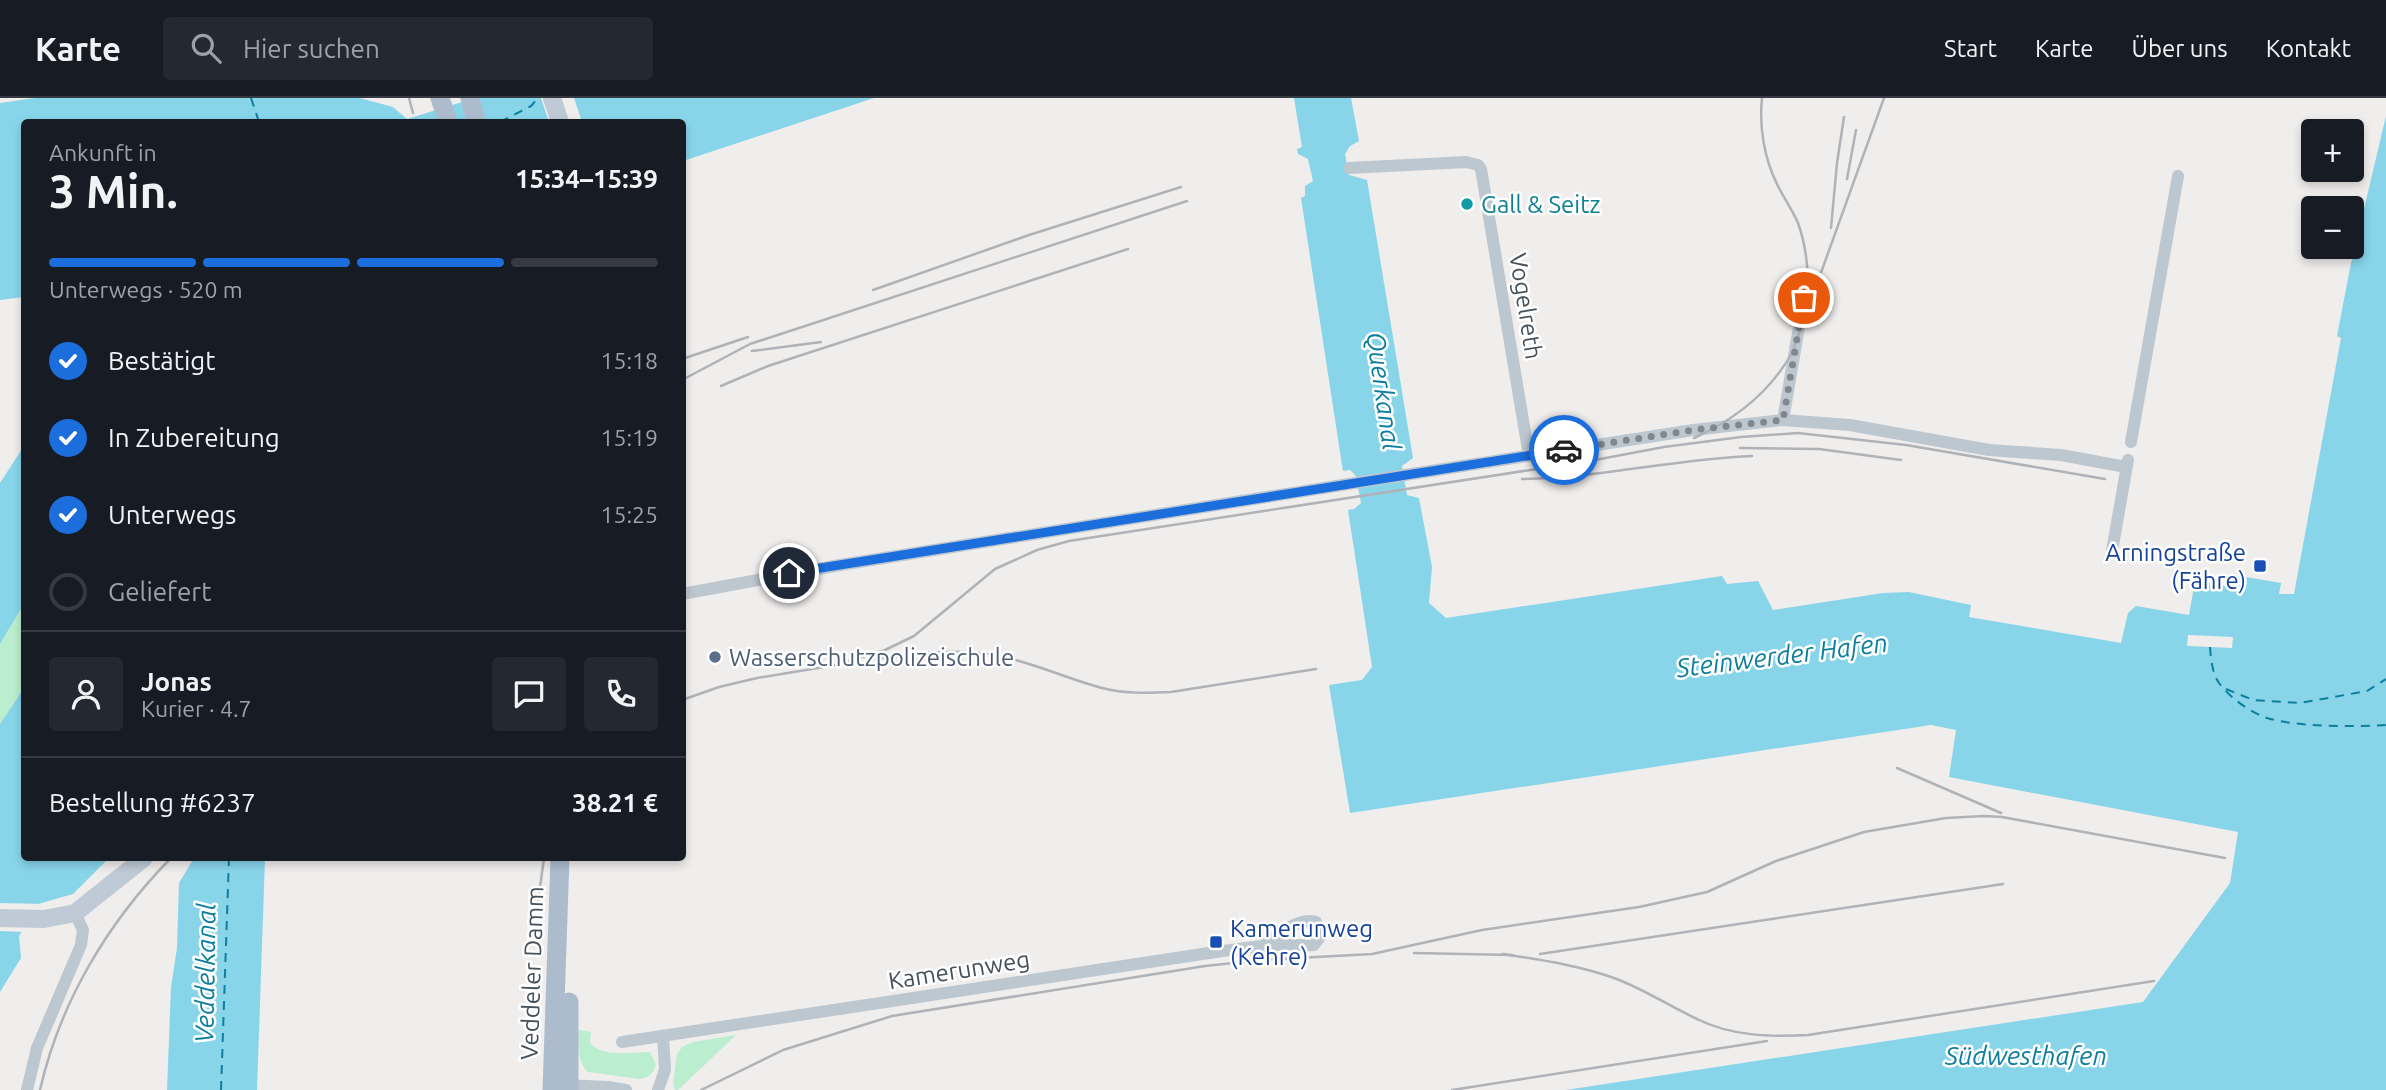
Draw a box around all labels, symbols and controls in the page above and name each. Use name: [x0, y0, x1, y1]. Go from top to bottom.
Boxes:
search box: [163, 17, 653, 80]
icon: search: [187, 29, 225, 67]
text: Karte: [35, 30, 121, 67]
text: Hier suchen: [243, 34, 380, 63]
text: Start: [1944, 35, 1997, 62]
text: Karte: [2035, 35, 2094, 62]
text: Über uns: [2132, 35, 2228, 62]
text: Kontakt: [2266, 35, 2351, 62]
map controls: [2301, 119, 2364, 259]
button: +: [2301, 119, 2364, 182]
text: Ankunft in: [49, 140, 157, 165]
text: 15:34–15:39: [515, 164, 658, 193]
text: 3 Min.: [49, 165, 178, 217]
place label: Gall & Seitz: [1481, 191, 1601, 218]
marker: Gall & Seitz: [1459, 196, 1475, 212]
button: −: [2301, 196, 2364, 259]
street label: Vogelreth: [1504, 251, 1548, 361]
pin: [1774, 268, 1834, 328]
text: Unterwegs · 520 m: [49, 277, 243, 302]
icon: bag: [1785, 279, 1823, 317]
water label: Querkanal: [1360, 330, 1407, 452]
icon: check: [49, 342, 87, 380]
text: Bestätigt: [108, 346, 215, 375]
text: 15:18: [600, 348, 658, 373]
courier: [1529, 415, 1599, 485]
icon: check: [49, 419, 87, 457]
text: In Zubereitung: [108, 423, 280, 452]
text: 15:19: [600, 425, 658, 450]
icon: car: [1545, 431, 1583, 469]
icon: check: [49, 496, 87, 534]
text: Unterwegs: [108, 500, 236, 529]
text: 15:25: [600, 502, 658, 527]
place label: Arningstraße (Fähre): [2105, 539, 2246, 594]
pin: [759, 543, 819, 603]
icon: home: [770, 554, 808, 592]
marker: Arningstraße (Fähre): [2252, 558, 2268, 574]
text: Geliefert: [108, 577, 211, 606]
water label: Steinwerder Hafen: [1674, 628, 1889, 682]
place label: Wasserschutzpolizeischule: [729, 644, 1014, 671]
marker: Wasserschutzpolizeischule: [707, 649, 723, 665]
button: person: [49, 657, 123, 731]
button: chat: [492, 657, 566, 731]
button: phone: [584, 657, 658, 731]
text: Jonas: [141, 667, 212, 696]
text: Kurier · 4.7: [141, 696, 252, 721]
text: Bestellung #6237: [49, 788, 256, 817]
text: 38.21 €: [572, 788, 658, 817]
street label: Veddeler Damm: [515, 886, 549, 1060]
water label: Veddelkanal: [189, 903, 221, 1043]
place label: Kamerunweg (Kehre): [1230, 915, 1373, 970]
marker: Kamerunweg (Kehre): [1208, 934, 1224, 950]
street label: Kamerunweg: [886, 945, 1032, 995]
water label: Südwesthafen: [1944, 1041, 2107, 1070]

